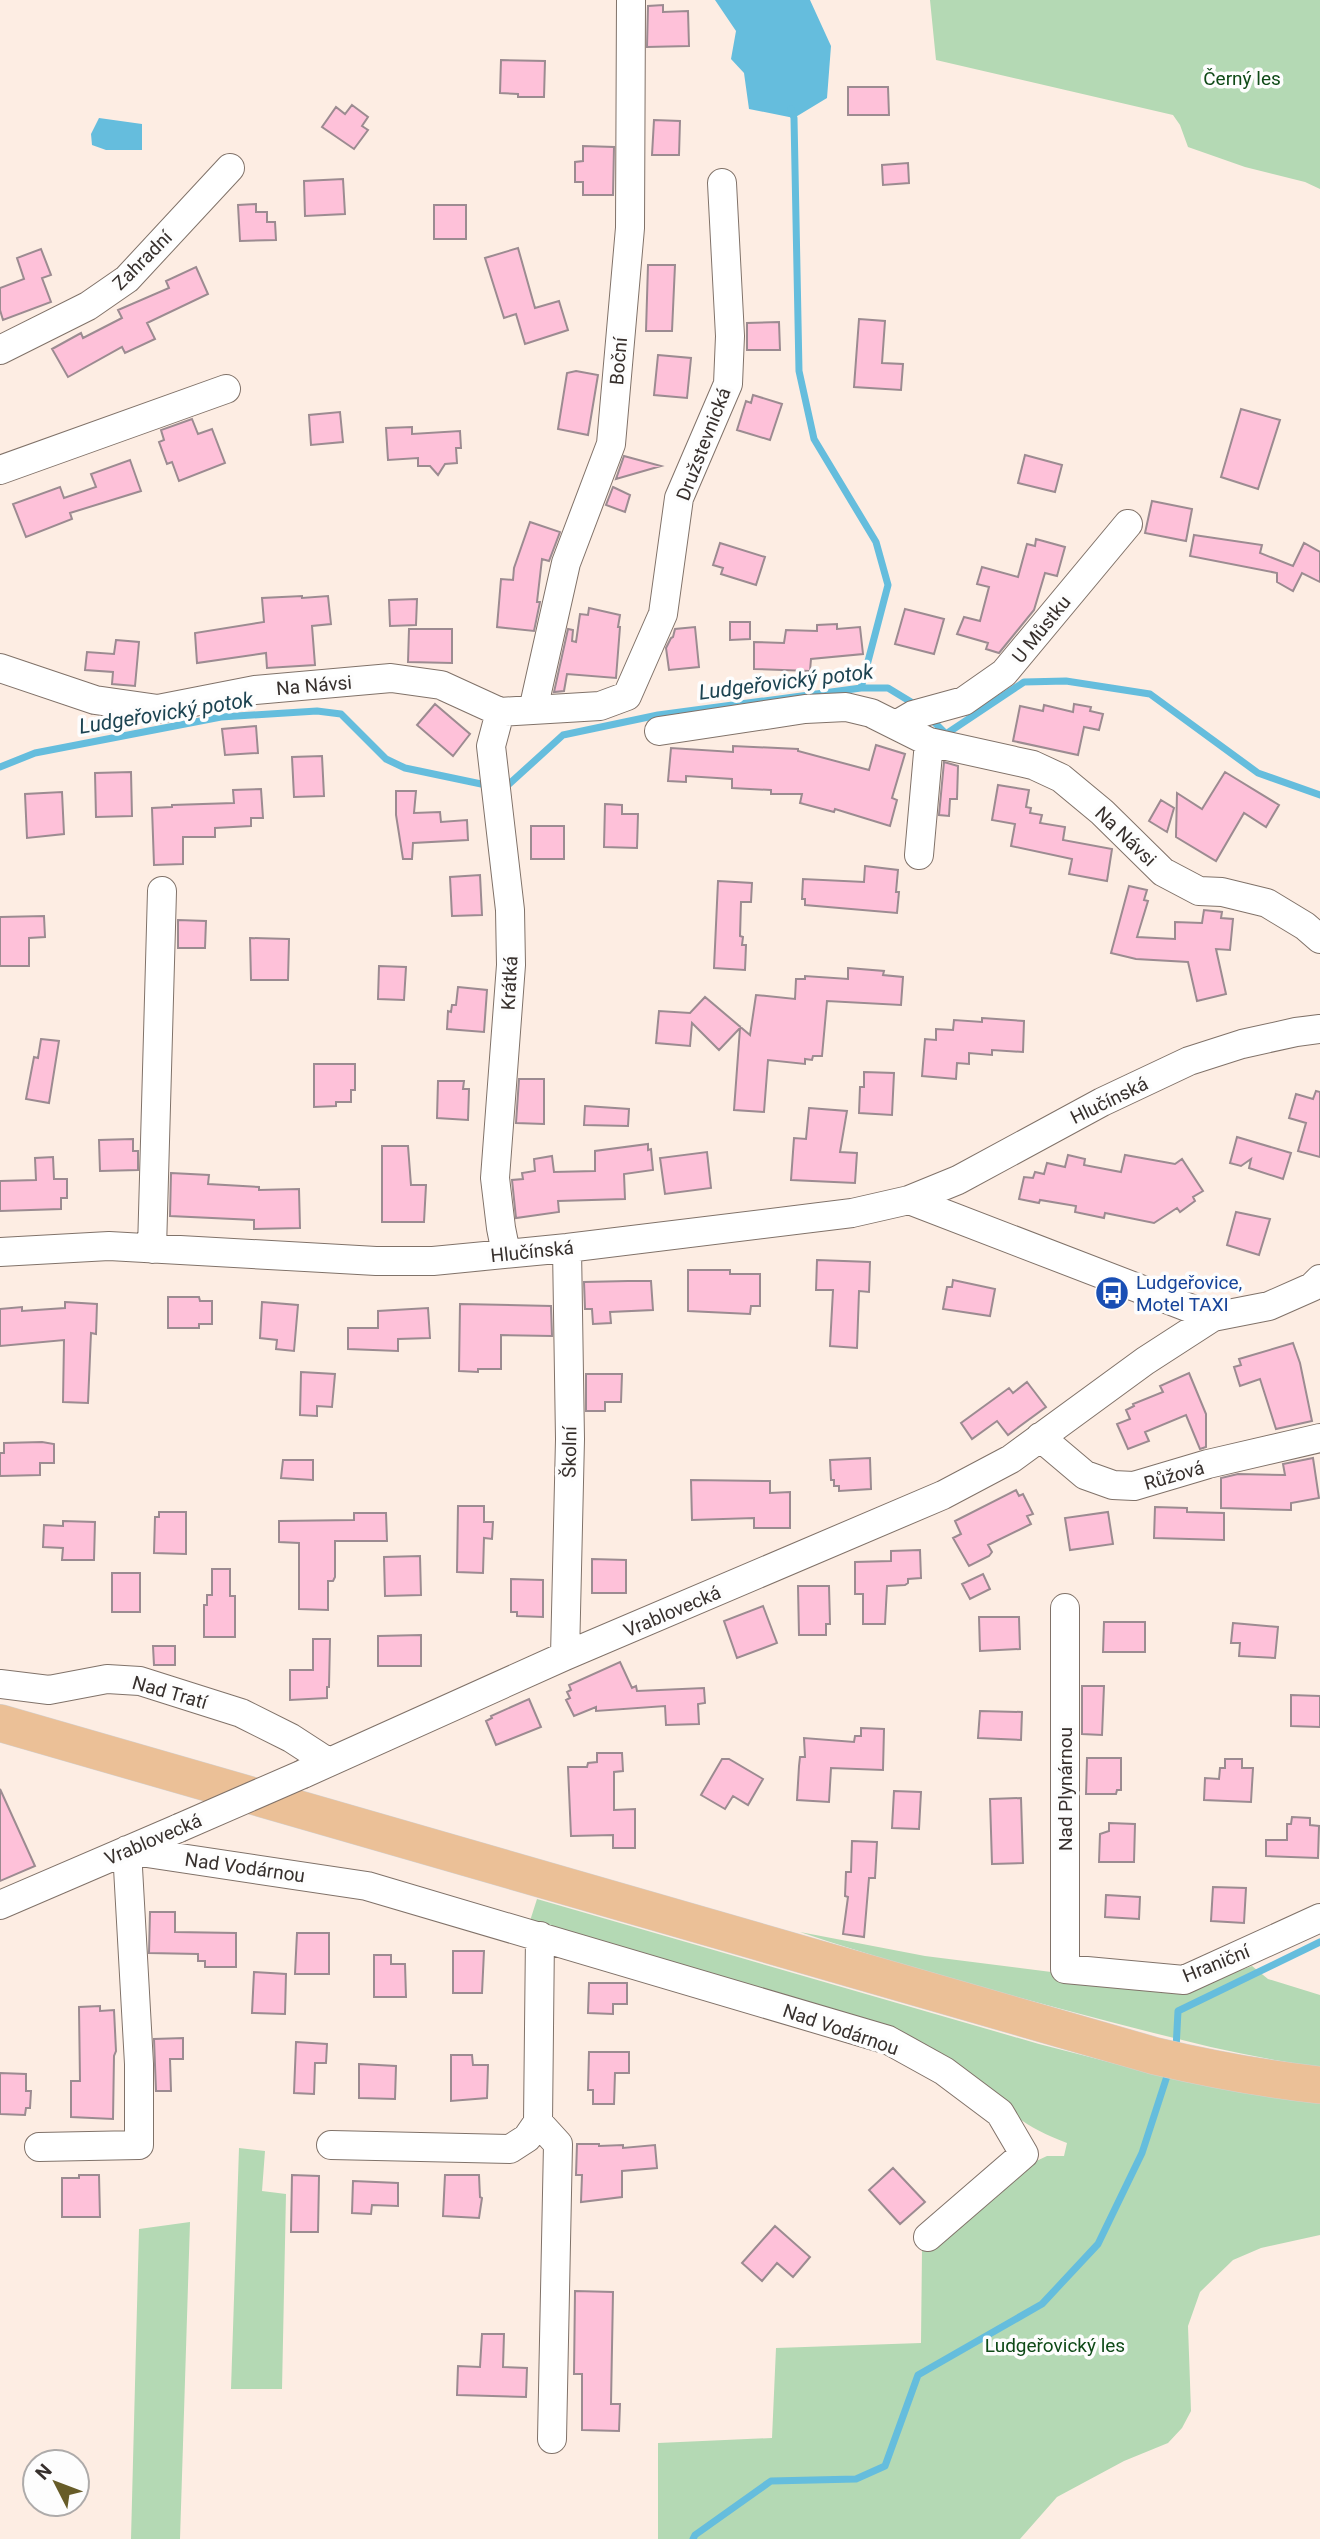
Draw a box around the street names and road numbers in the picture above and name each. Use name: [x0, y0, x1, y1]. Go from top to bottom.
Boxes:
street label: Zahradní: [108, 225, 178, 295]
street label: Boční: [605, 335, 632, 386]
street label: Družstevnická: [671, 385, 736, 504]
street label: U Můstku: [1007, 591, 1076, 668]
street label: Na Návsi: [275, 671, 353, 700]
street label: Na Návsi: [1090, 802, 1161, 871]
street label: Krátká: [497, 955, 522, 1011]
street label: Hlučínská: [1067, 1072, 1152, 1129]
street label: Hlučínská: [489, 1236, 575, 1267]
street label: Školní: [558, 1425, 581, 1478]
street label: Růžová: [1141, 1456, 1207, 1495]
street label: Vrablovecká: [620, 1581, 724, 1642]
street label: Nad Tratí: [130, 1671, 211, 1714]
street label: Nad Plynárnou: [1054, 1727, 1077, 1851]
street label: Vrablovecká: [101, 1809, 205, 1870]
street label: Nad Vodárnou: [183, 1848, 307, 1887]
street label: Hraniční: [1179, 1939, 1254, 1987]
street label: Nad Vodárnou: [780, 1999, 902, 2060]

